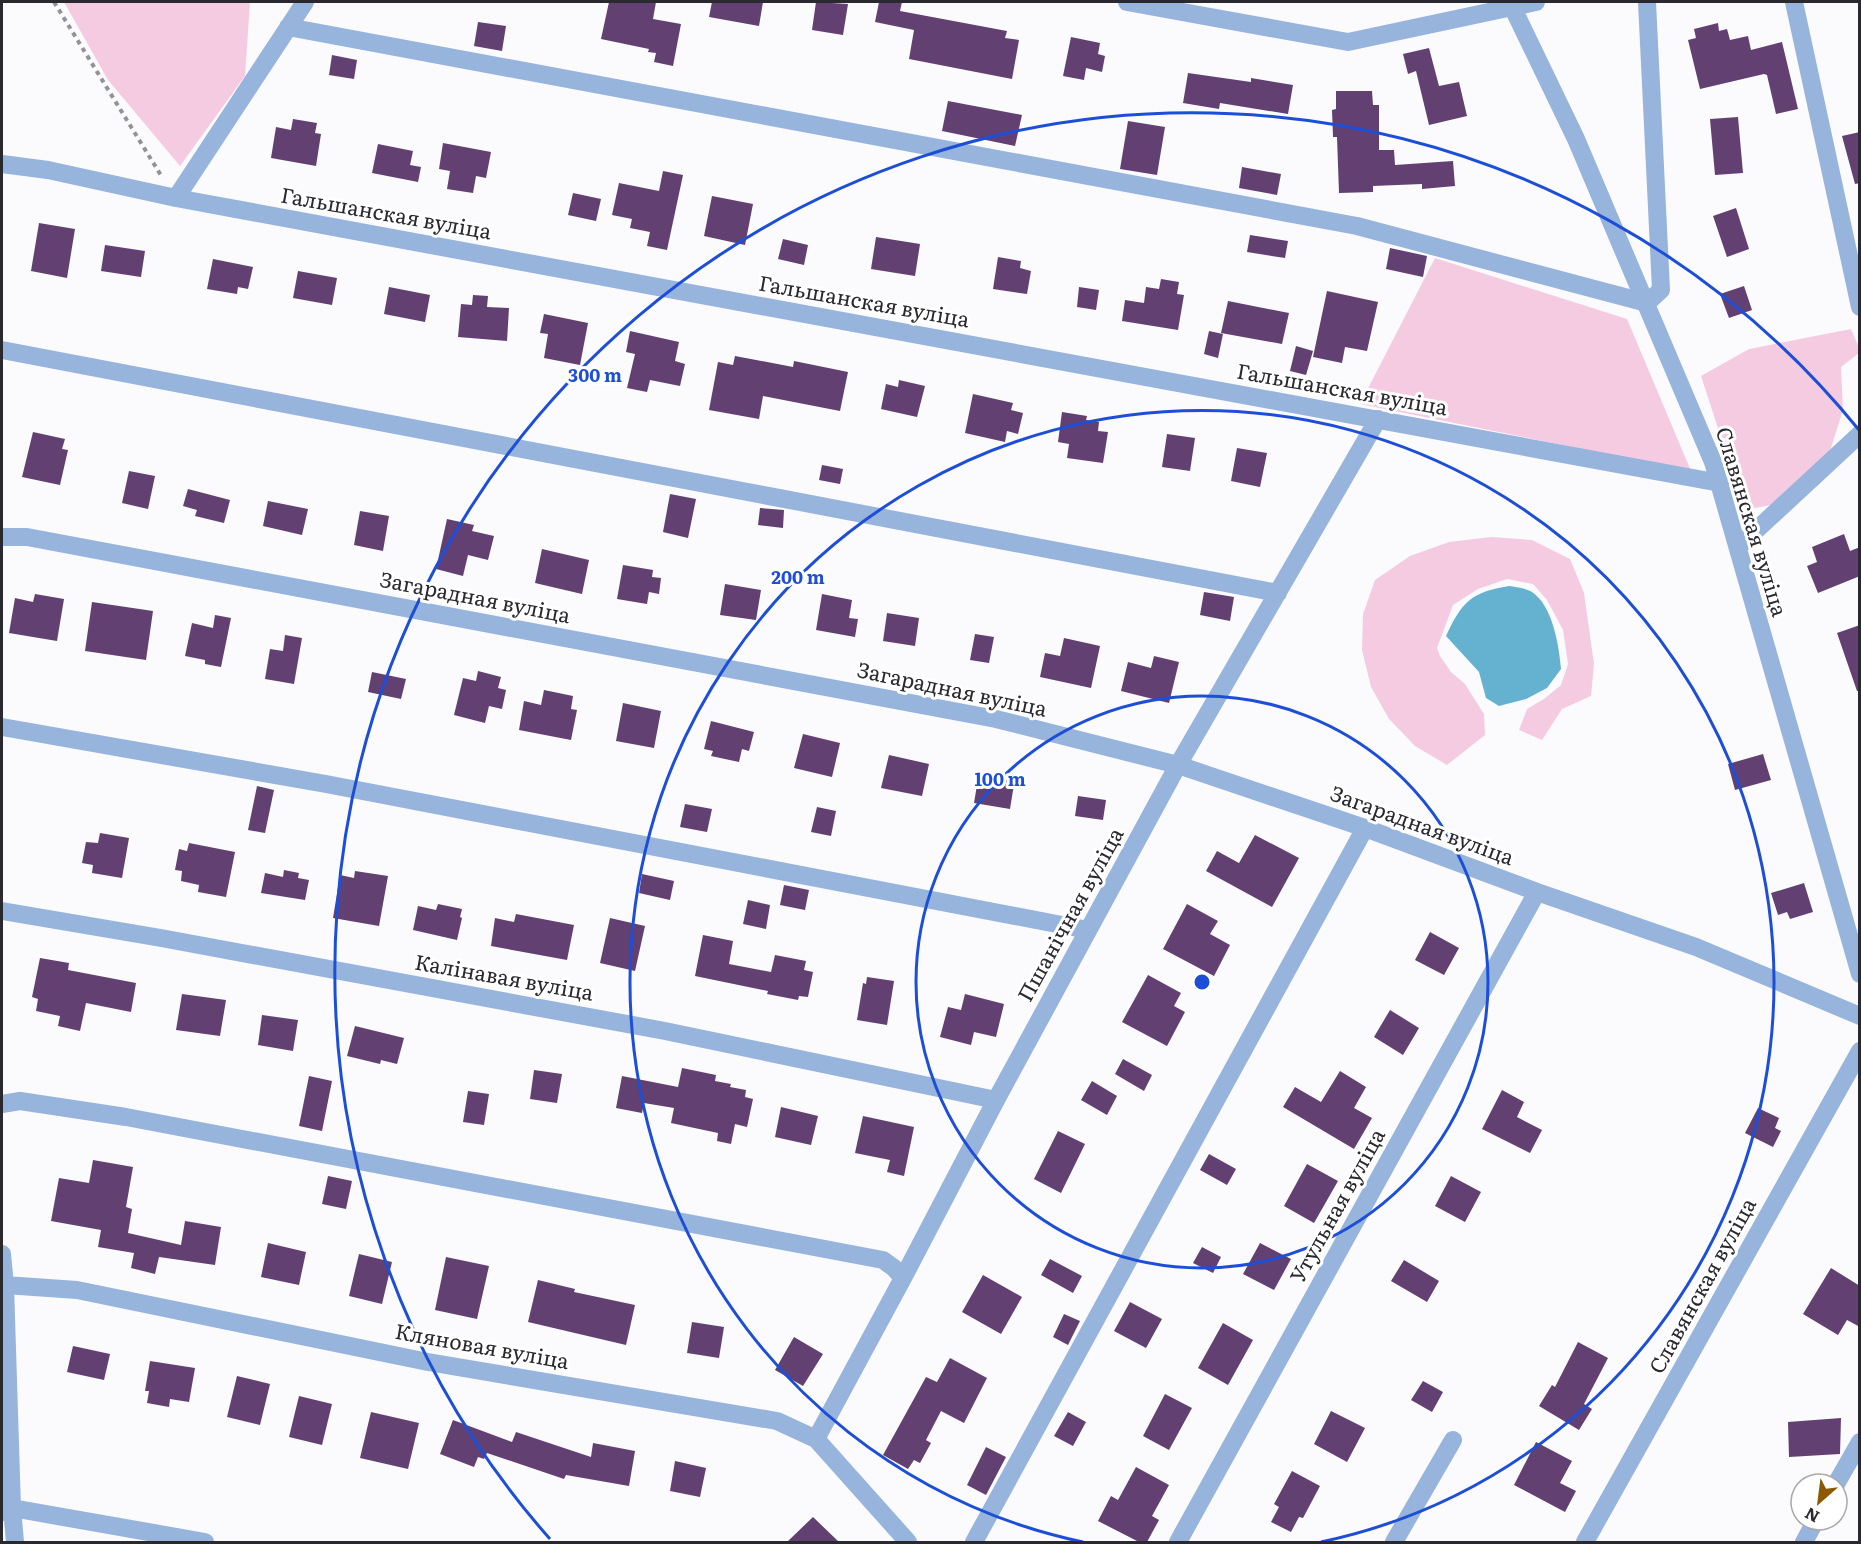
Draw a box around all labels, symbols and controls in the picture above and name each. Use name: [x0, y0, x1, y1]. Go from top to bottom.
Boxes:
street label: Гальшанская вуліца: [279, 178, 495, 245]
street label: Гальшанская вуліца: [757, 266, 973, 333]
street label: Гальшанская вуліца: [1235, 354, 1451, 421]
text: 300 m: [568, 361, 622, 388]
street label: Славянская вуліца: [1710, 423, 1797, 621]
street label: Загарадная вуліца: [378, 562, 574, 629]
text: 200 m: [771, 563, 825, 590]
street label: Загарадная вуліца: [855, 652, 1051, 723]
text: 100 m: [974, 765, 1026, 792]
street label: Загарадная вуліца: [1327, 776, 1520, 871]
street label: Пшанічная вуліца: [1008, 820, 1130, 1007]
street label: Калінавая вуліца: [413, 945, 597, 1007]
centre of rings: [1192, 972, 1212, 992]
street label: Утульная вуліца: [1281, 1121, 1391, 1288]
street label: Славянская вуліца: [1640, 1191, 1762, 1378]
street label: Кляновая вуліца: [393, 1314, 572, 1375]
north arrow: [1789, 1472, 1849, 1532]
text: N: [1800, 1502, 1823, 1530]

